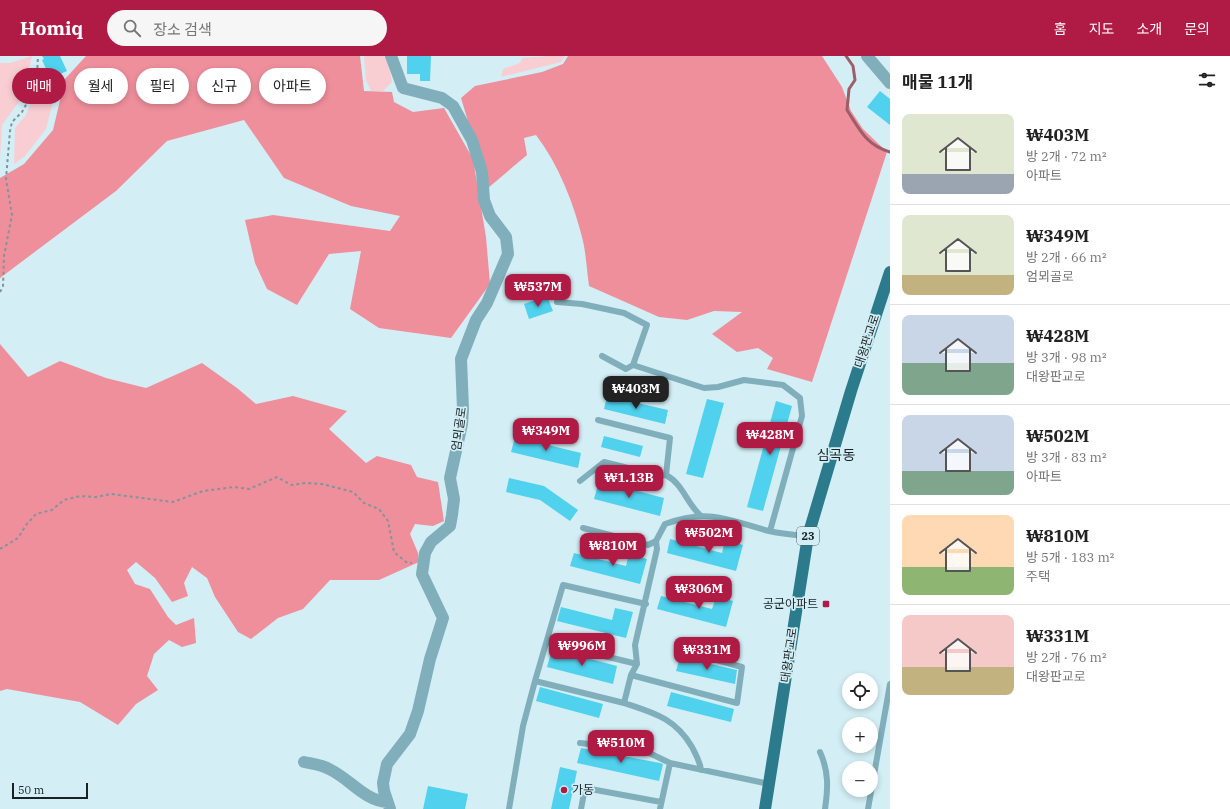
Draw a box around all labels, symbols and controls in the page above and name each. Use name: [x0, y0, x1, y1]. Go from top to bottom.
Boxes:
search box: [107, 10, 387, 46]
text: Homiq: [20, 16, 83, 40]
icon: search: [121, 17, 143, 39]
text: 장소 검색: [153, 20, 212, 39]
text: 홈: [1054, 20, 1067, 38]
text: 지도: [1089, 20, 1114, 38]
text: 소개: [1136, 20, 1162, 38]
text: 문의: [1184, 20, 1210, 38]
chip: 매매: [12, 68, 66, 104]
chip: 월세: [74, 68, 128, 104]
chip: 필터: [136, 68, 189, 104]
chip: 신규: [197, 68, 251, 104]
chip: 아파트: [259, 68, 326, 104]
icon: filters: [1196, 69, 1218, 91]
text: 매물 11개: [902, 71, 973, 93]
text: ₩403M: [1026, 124, 1089, 146]
icon: home: [934, 130, 982, 178]
text: 방 2개 · 72 m²: [1026, 148, 1106, 165]
text: 아파트: [1026, 167, 1062, 184]
text: ₩349M: [1026, 225, 1089, 247]
icon: home: [934, 231, 982, 279]
text: 방 2개 · 66 m²: [1026, 249, 1106, 266]
text: 엄뫼골로: [1026, 268, 1074, 285]
pin: ₩537M: [510, 274, 566, 308]
text: ₩537M: [514, 278, 562, 295]
street label: 대왕판교로: [851, 312, 882, 369]
text: ₩428M: [1026, 325, 1089, 347]
icon: home: [934, 331, 982, 379]
text: 방 3개 · 98 m²: [1026, 349, 1106, 366]
text: 대왕판교로: [1026, 368, 1086, 385]
pin: ₩403M: [608, 376, 664, 410]
text: ₩403M: [612, 380, 660, 397]
street label: 엄뫼골로: [448, 406, 469, 452]
pin: ₩349M: [518, 418, 574, 452]
text: ₩349M: [522, 422, 570, 439]
pin: ₩428M: [742, 422, 798, 456]
text: ₩502M: [1026, 425, 1089, 447]
text: ₩428M: [746, 426, 794, 443]
icon: home: [934, 431, 982, 479]
district label: 심곡동: [817, 446, 855, 464]
text: 방 3개 · 83 m²: [1026, 449, 1106, 466]
pin: ₩1.13B: [596, 465, 662, 499]
text: 아파트: [1026, 468, 1062, 485]
text: ₩1.13B: [604, 469, 654, 486]
pin: ₩502M: [681, 520, 737, 554]
text: ₩502M: [685, 524, 733, 541]
text: ₩810M: [1026, 525, 1089, 547]
road number: 23: [797, 527, 819, 545]
icon: home: [934, 531, 982, 579]
pin: ₩810M: [585, 533, 641, 567]
text: ₩810M: [589, 537, 637, 554]
text: 방 5개 · 183 m²: [1026, 549, 1114, 566]
text: 주택: [1026, 568, 1050, 585]
pin: ₩306M: [671, 576, 727, 610]
text: ₩306M: [675, 580, 723, 597]
place label: 공군아파트: [763, 596, 818, 611]
marker: 공군아파트: [821, 599, 831, 609]
text: ₩331M: [1026, 625, 1089, 647]
street label: 대왕판교로: [777, 627, 800, 683]
icon: home: [934, 631, 982, 679]
pin: ₩996M: [554, 633, 610, 667]
text: ₩996M: [558, 637, 606, 654]
pin: ₩331M: [679, 637, 735, 671]
text: ₩331M: [683, 641, 731, 658]
text: 방 2개 · 76 m²: [1026, 649, 1106, 666]
text: 대왕판교로: [1026, 668, 1086, 685]
map controls: [842, 673, 878, 797]
button: locate: [842, 673, 878, 709]
button: +: [842, 717, 878, 753]
pin: ₩510M: [593, 730, 649, 764]
text: ₩510M: [597, 734, 645, 751]
button: −: [842, 761, 878, 797]
scale bar: [12, 781, 88, 800]
place label: 가동: [572, 782, 594, 797]
text: 50 m: [18, 783, 44, 797]
marker: 가동: [559, 785, 569, 795]

